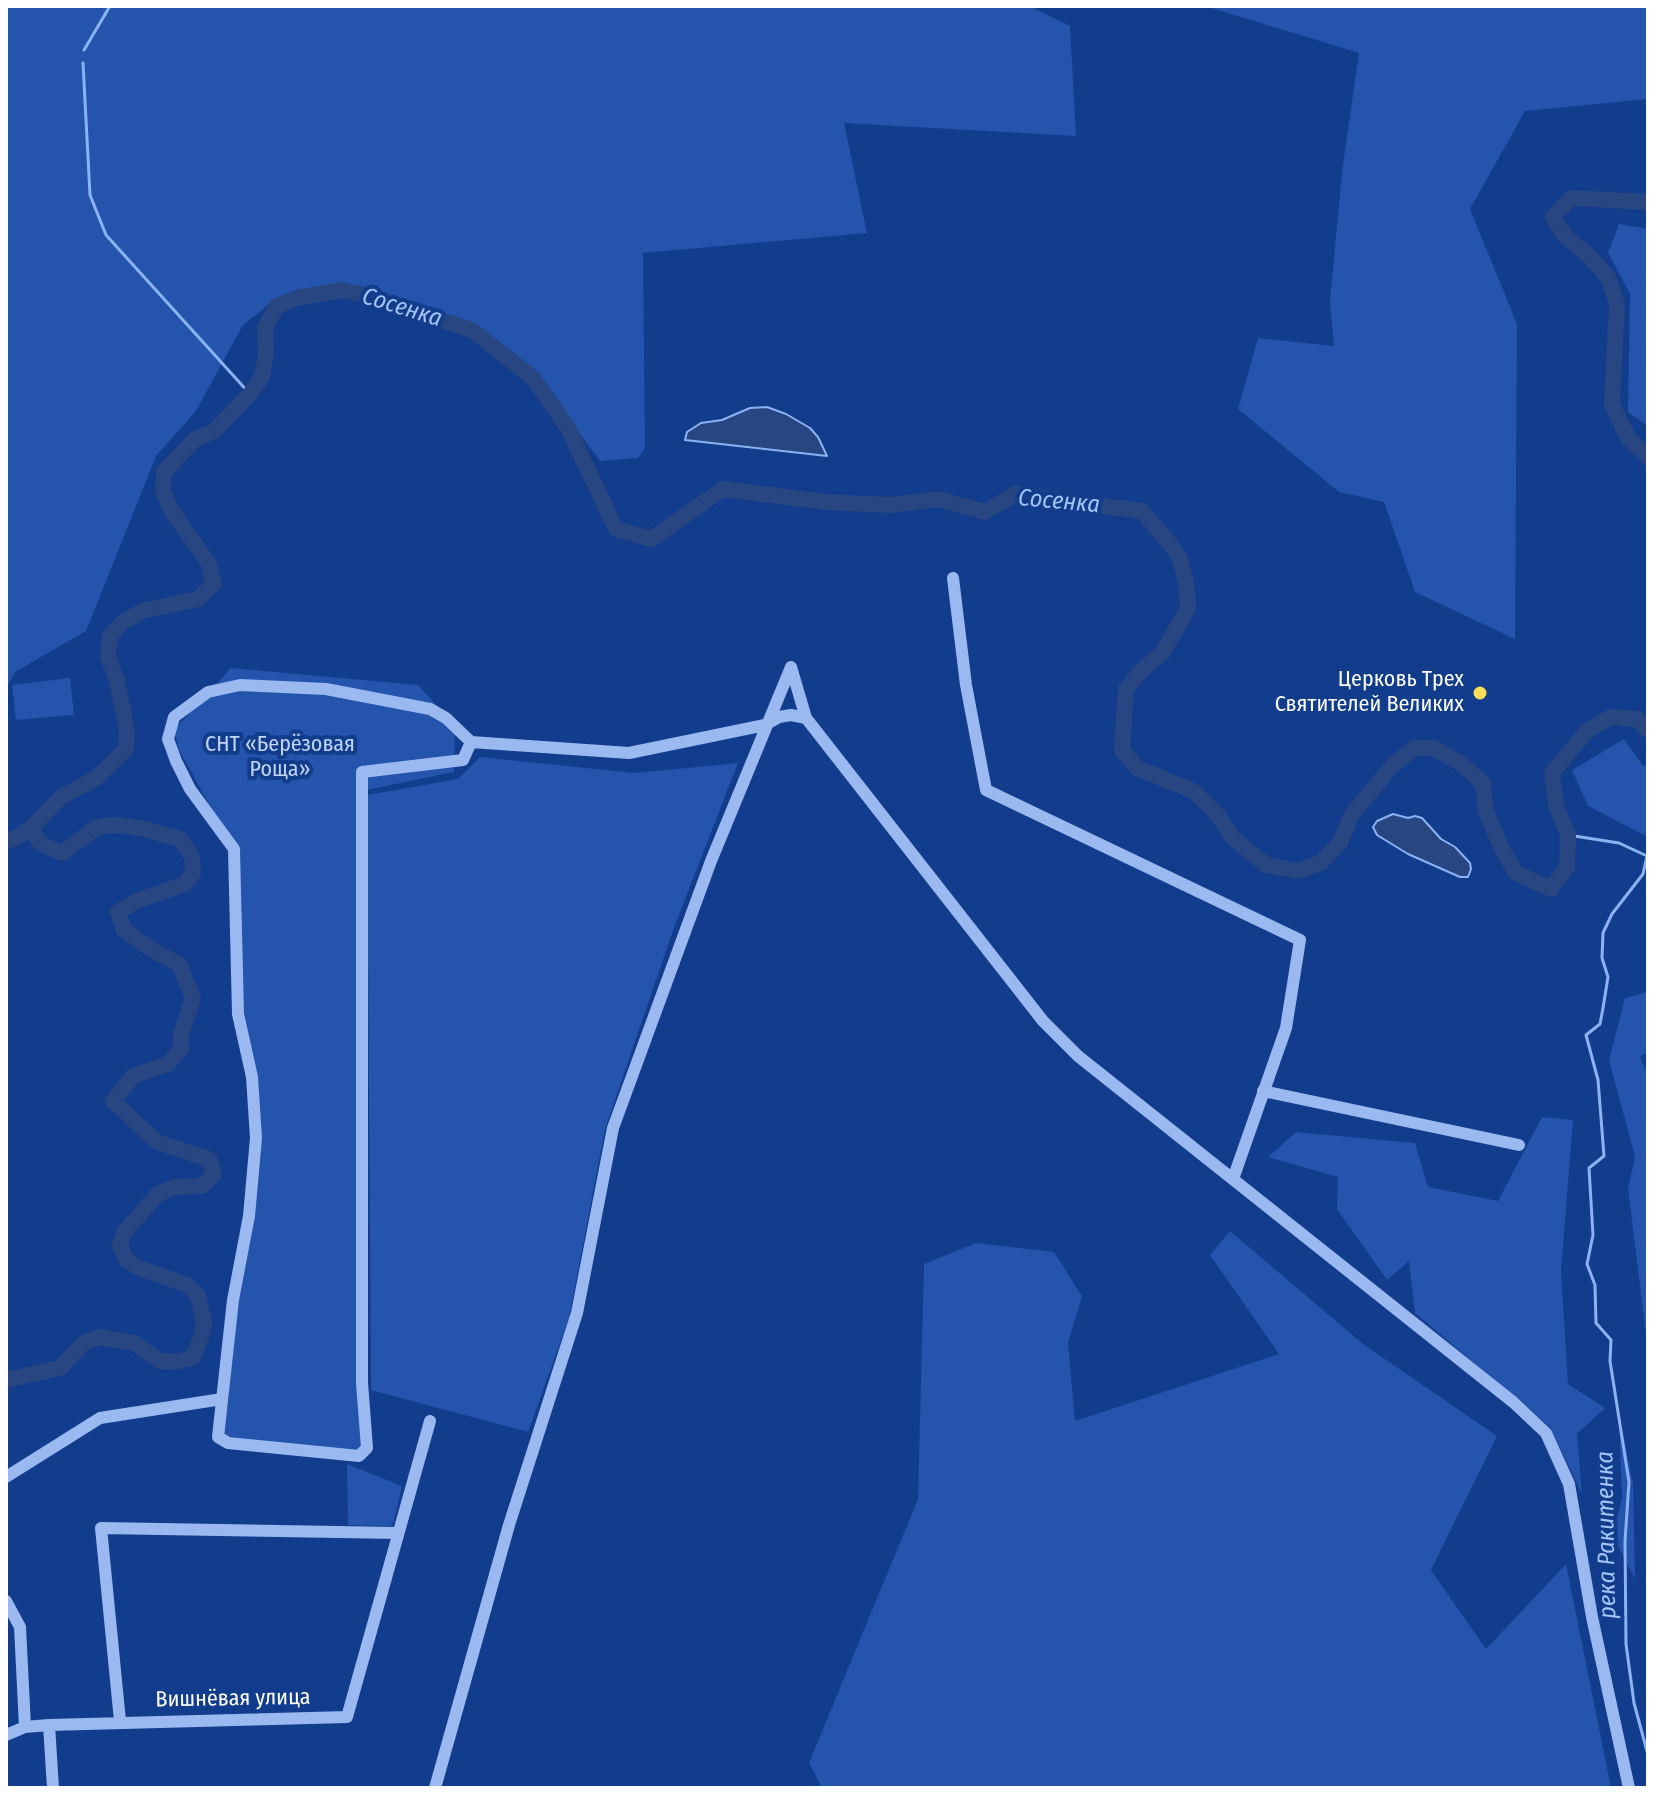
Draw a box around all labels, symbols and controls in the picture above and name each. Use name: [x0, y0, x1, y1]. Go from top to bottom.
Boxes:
water label: Сосенка: [359, 282, 445, 334]
water label: Сосенка: [1017, 484, 1101, 520]
place label: Церковь Трех Святителей Великих: [1275, 667, 1464, 718]
marker: Церковь Трех Святителей Великих: [1471, 684, 1489, 702]
park label: СНТ «Берёзовая Роща»: [205, 732, 355, 784]
water label: река Ракитенка: [1591, 1451, 1623, 1619]
street label: Вишнёвая улица: [155, 1684, 311, 1714]

